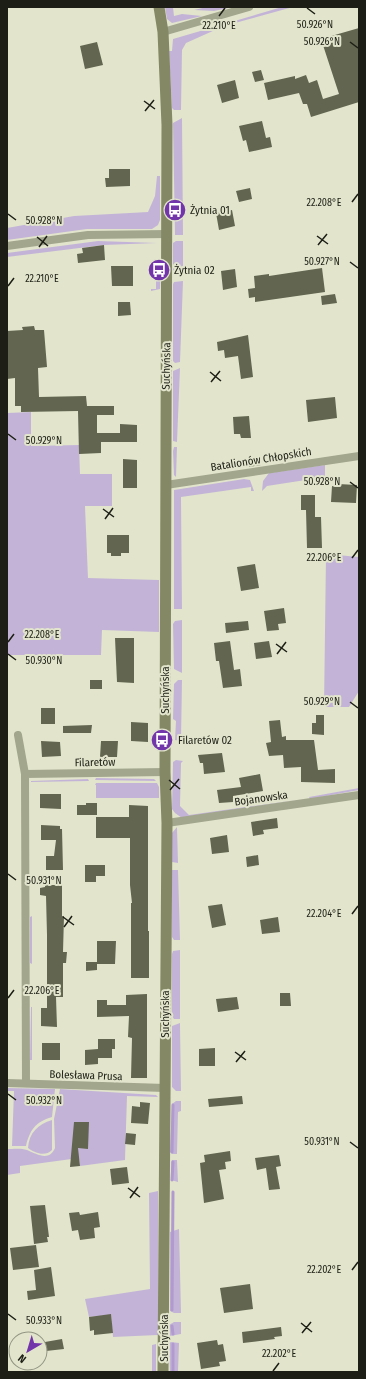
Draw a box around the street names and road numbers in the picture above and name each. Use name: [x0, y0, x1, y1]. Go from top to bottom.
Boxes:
street label: Suchyńska: [160, 342, 173, 390]
street label: Batalionów Chłopskich: [210, 445, 313, 474]
street label: Suchyńska: [159, 666, 172, 714]
street label: Filaretów: [74, 756, 116, 769]
street label: Bojanowska: [234, 788, 289, 809]
street label: Suchyńska: [159, 990, 172, 1038]
street label: Bolesława Prusa: [49, 1068, 123, 1083]
street label: Suchyńska: [158, 1314, 171, 1362]

